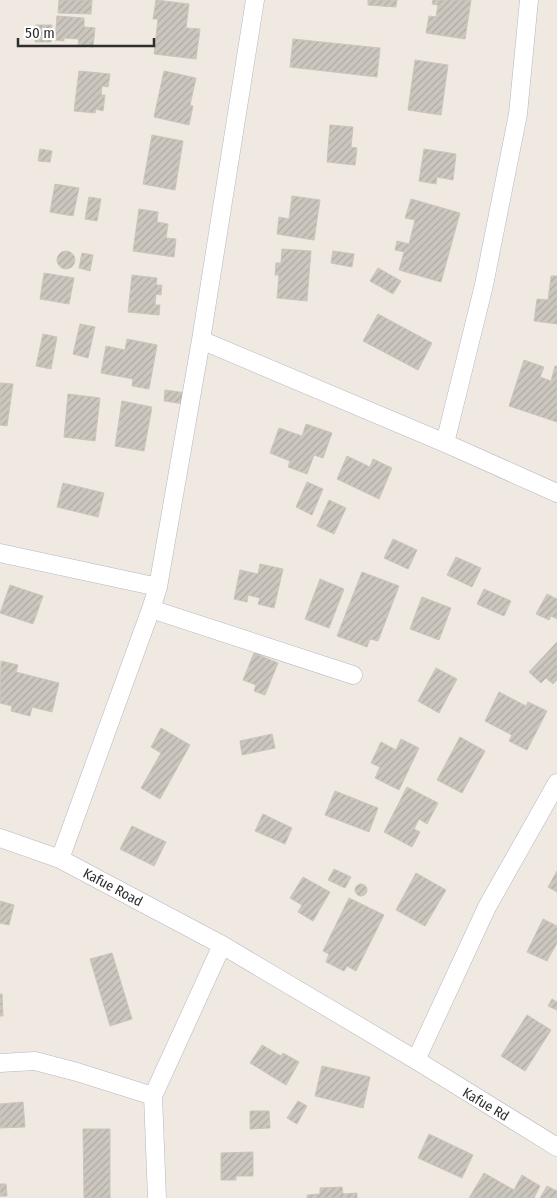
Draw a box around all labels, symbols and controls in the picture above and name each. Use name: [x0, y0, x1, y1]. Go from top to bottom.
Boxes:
scale bar: [18, 15, 154, 47]
text: 50 m: [25, 24, 55, 42]
street label: Kafue Road: [80, 865, 145, 910]
street label: Kafue Rd: [460, 1084, 512, 1125]

